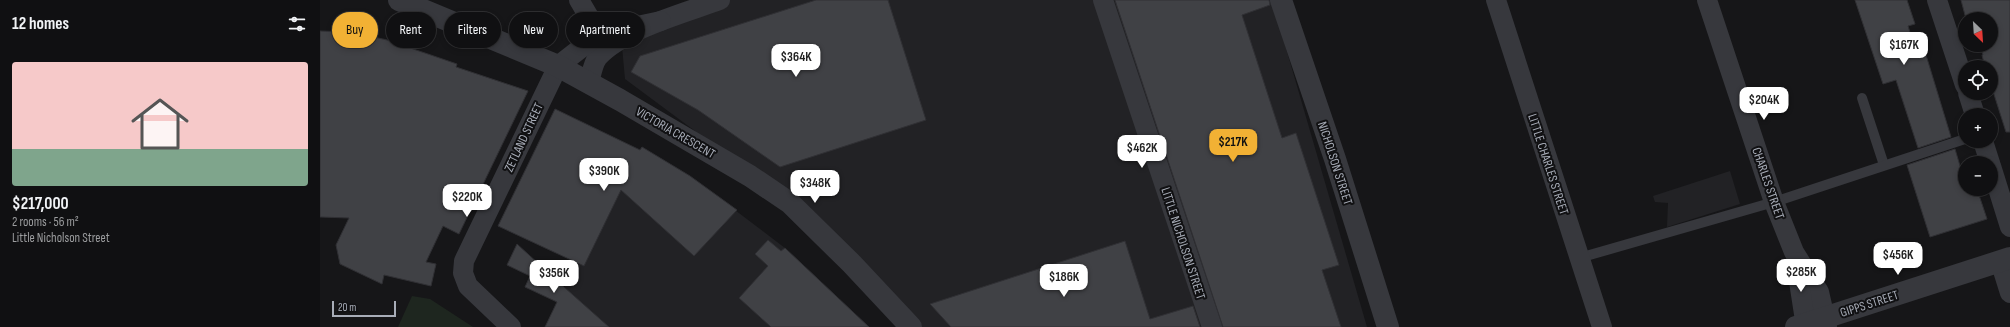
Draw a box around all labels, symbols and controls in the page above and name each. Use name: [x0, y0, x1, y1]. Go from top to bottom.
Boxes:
chip: Buy: [332, 12, 378, 48]
chip: Rent: [386, 12, 436, 48]
chip: Filters: [444, 12, 501, 48]
chip: New: [509, 12, 558, 48]
chip: Apartment: [566, 12, 645, 48]
north arrow: [1958, 12, 1998, 52]
map controls: [1958, 12, 1998, 196]
icon: filters: [286, 13, 308, 35]
text: 12 homes: [12, 14, 69, 34]
pin: $167K: [1876, 32, 1932, 66]
text: $167K: [1889, 37, 1919, 53]
pin: $364K: [768, 44, 824, 78]
text: $364K: [780, 49, 812, 65]
button: locate: [1958, 60, 1998, 100]
pin: $204K: [1736, 87, 1792, 121]
icon: home: [124, 88, 196, 160]
text: $204K: [1749, 92, 1779, 108]
street label: ZETLAND STREET: [501, 100, 547, 175]
street label: VICTORIA CRESCENT: [633, 104, 718, 162]
button: +: [1958, 108, 1998, 148]
street label: LITTLE CHARLES STREET: [1524, 112, 1572, 217]
street label: NICHOLSON STREET: [1314, 120, 1356, 207]
pin: $217K: [1205, 129, 1261, 163]
text: $217K: [1218, 134, 1248, 150]
pin: $462K: [1114, 135, 1170, 169]
text: $462K: [1126, 140, 1158, 156]
street label: CHARLES STREET: [1748, 145, 1788, 221]
button: −: [1958, 156, 1998, 196]
pin: $390K: [576, 158, 632, 192]
text: $390K: [588, 163, 620, 179]
pin: $348K: [787, 170, 843, 204]
text: $348K: [799, 175, 831, 191]
pin: $220K: [439, 184, 495, 218]
street label: LITTLE NICHOLSON STREET: [1157, 185, 1209, 301]
text: $220K: [452, 189, 482, 205]
text: $217,000: [12, 194, 69, 214]
text: 2 rooms · 56 m²: [12, 214, 79, 230]
text: Little Nicholson Street: [12, 230, 110, 246]
pin: $456K: [1870, 242, 1926, 276]
text: $456K: [1883, 247, 1913, 263]
pin: $285K: [1773, 259, 1829, 293]
pin: $356K: [526, 260, 582, 294]
pin: $186K: [1036, 264, 1092, 298]
text: $285K: [1786, 264, 1816, 280]
text: $356K: [539, 265, 569, 281]
text: $186K: [1049, 269, 1079, 285]
street label: GIPPS STREET: [1838, 287, 1901, 321]
scale bar: [332, 299, 396, 318]
text: 20 m: [338, 301, 356, 314]

